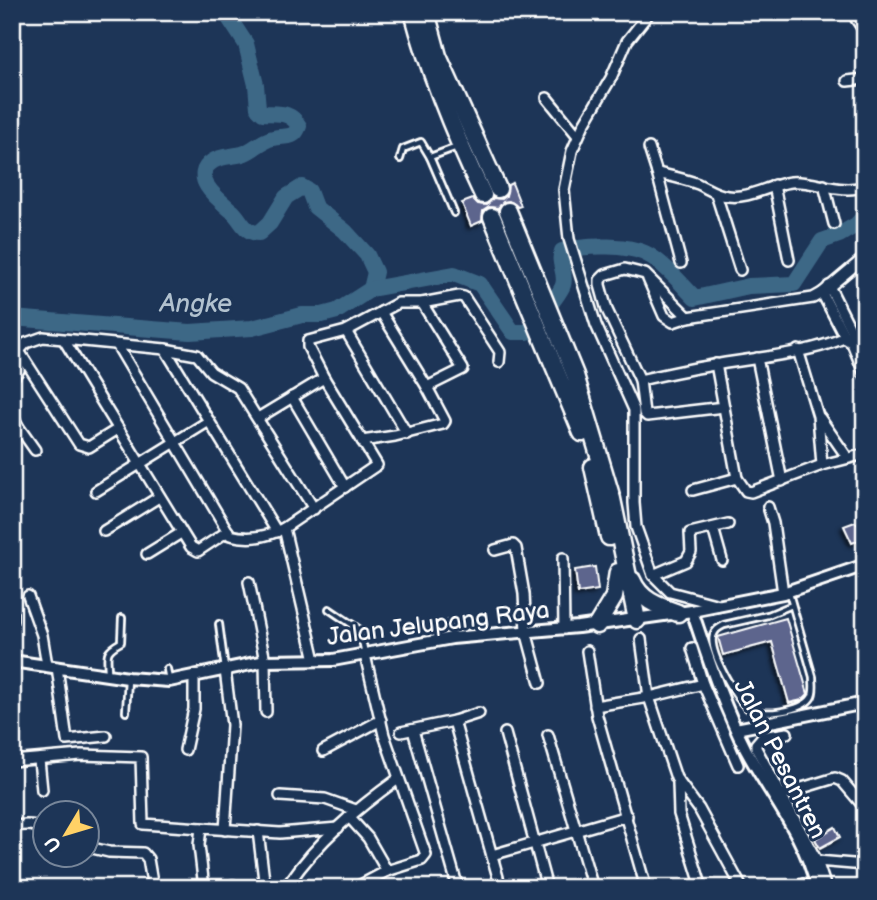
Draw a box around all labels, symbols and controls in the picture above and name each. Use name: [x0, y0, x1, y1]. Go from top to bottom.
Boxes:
water label: Angke: [158, 289, 232, 320]
street label: Jalan Jelupang Raya: [325, 595, 551, 651]
street label: Jalan Pesantren: [727, 674, 833, 844]
north arrow: [32, 799, 102, 869]
text: U: [41, 831, 67, 856]

